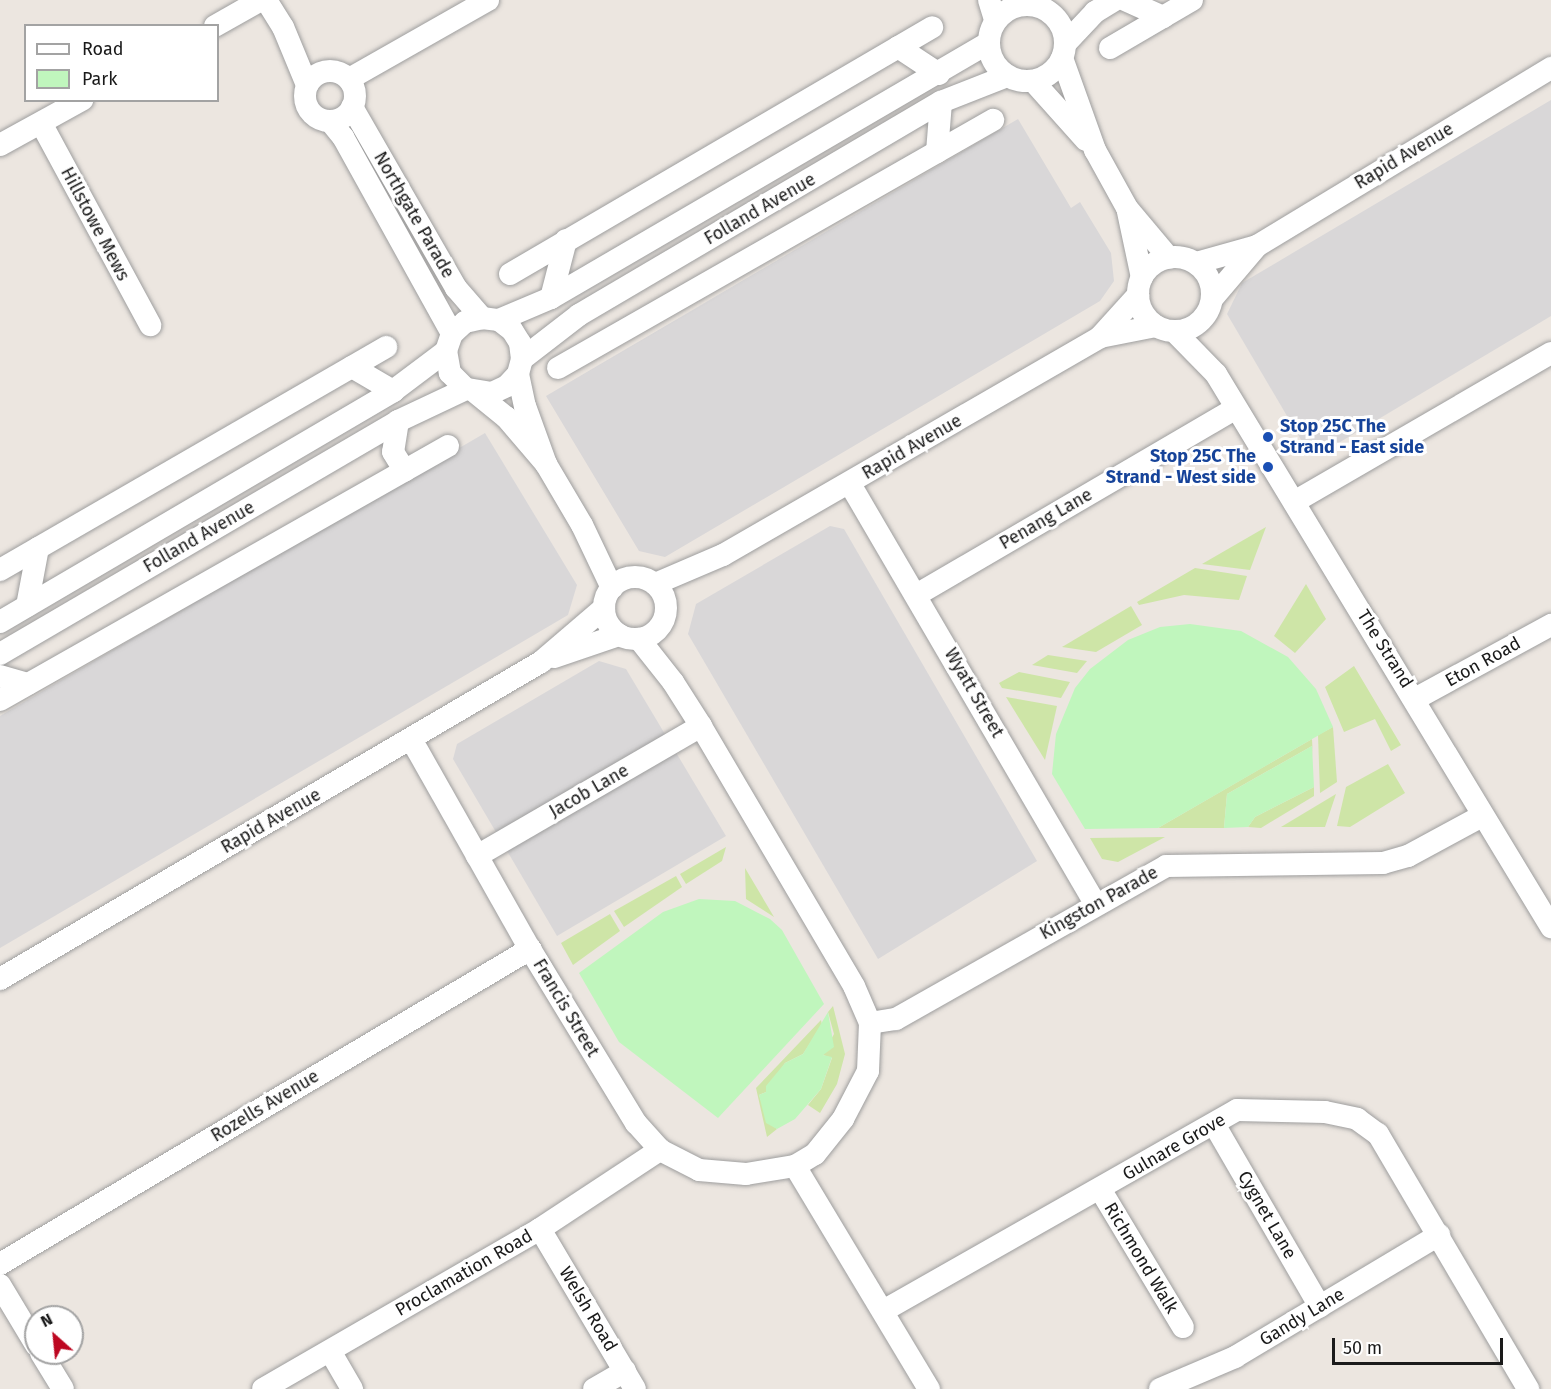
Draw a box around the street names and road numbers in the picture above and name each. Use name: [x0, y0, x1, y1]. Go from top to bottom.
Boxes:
street label: Rapid Avenue: [1351, 118, 1457, 194]
street label: Northgate Parade: [369, 148, 459, 282]
street label: Hillstowe Mews: [56, 163, 134, 285]
street label: Folland Avenue: [701, 168, 819, 250]
street label: Rapid Avenue: [858, 410, 966, 484]
street label: Penang Lane: [996, 484, 1096, 554]
street label: Folland Avenue: [140, 496, 258, 578]
street label: The Strand: [1352, 606, 1418, 692]
street label: Eton Road: [1441, 632, 1525, 692]
street label: Wyatt Street: [940, 644, 1008, 742]
street label: Jacob Lane: [545, 760, 633, 822]
street label: Rapid Avenue: [217, 784, 325, 858]
street label: Kingston Parade: [1036, 862, 1162, 944]
street label: Francis Street: [528, 955, 604, 1061]
street label: Rozells Avenue: [207, 1065, 323, 1147]
street label: Gulnare Grove: [1119, 1109, 1229, 1185]
street label: Cygnet Lane: [1233, 1167, 1301, 1263]
street label: Richmond Walk: [1099, 1199, 1183, 1317]
street label: Proclamation Road: [392, 1225, 536, 1321]
street label: Welsh Road: [554, 1263, 622, 1355]
street label: Gandy Lane: [1256, 1283, 1348, 1351]

